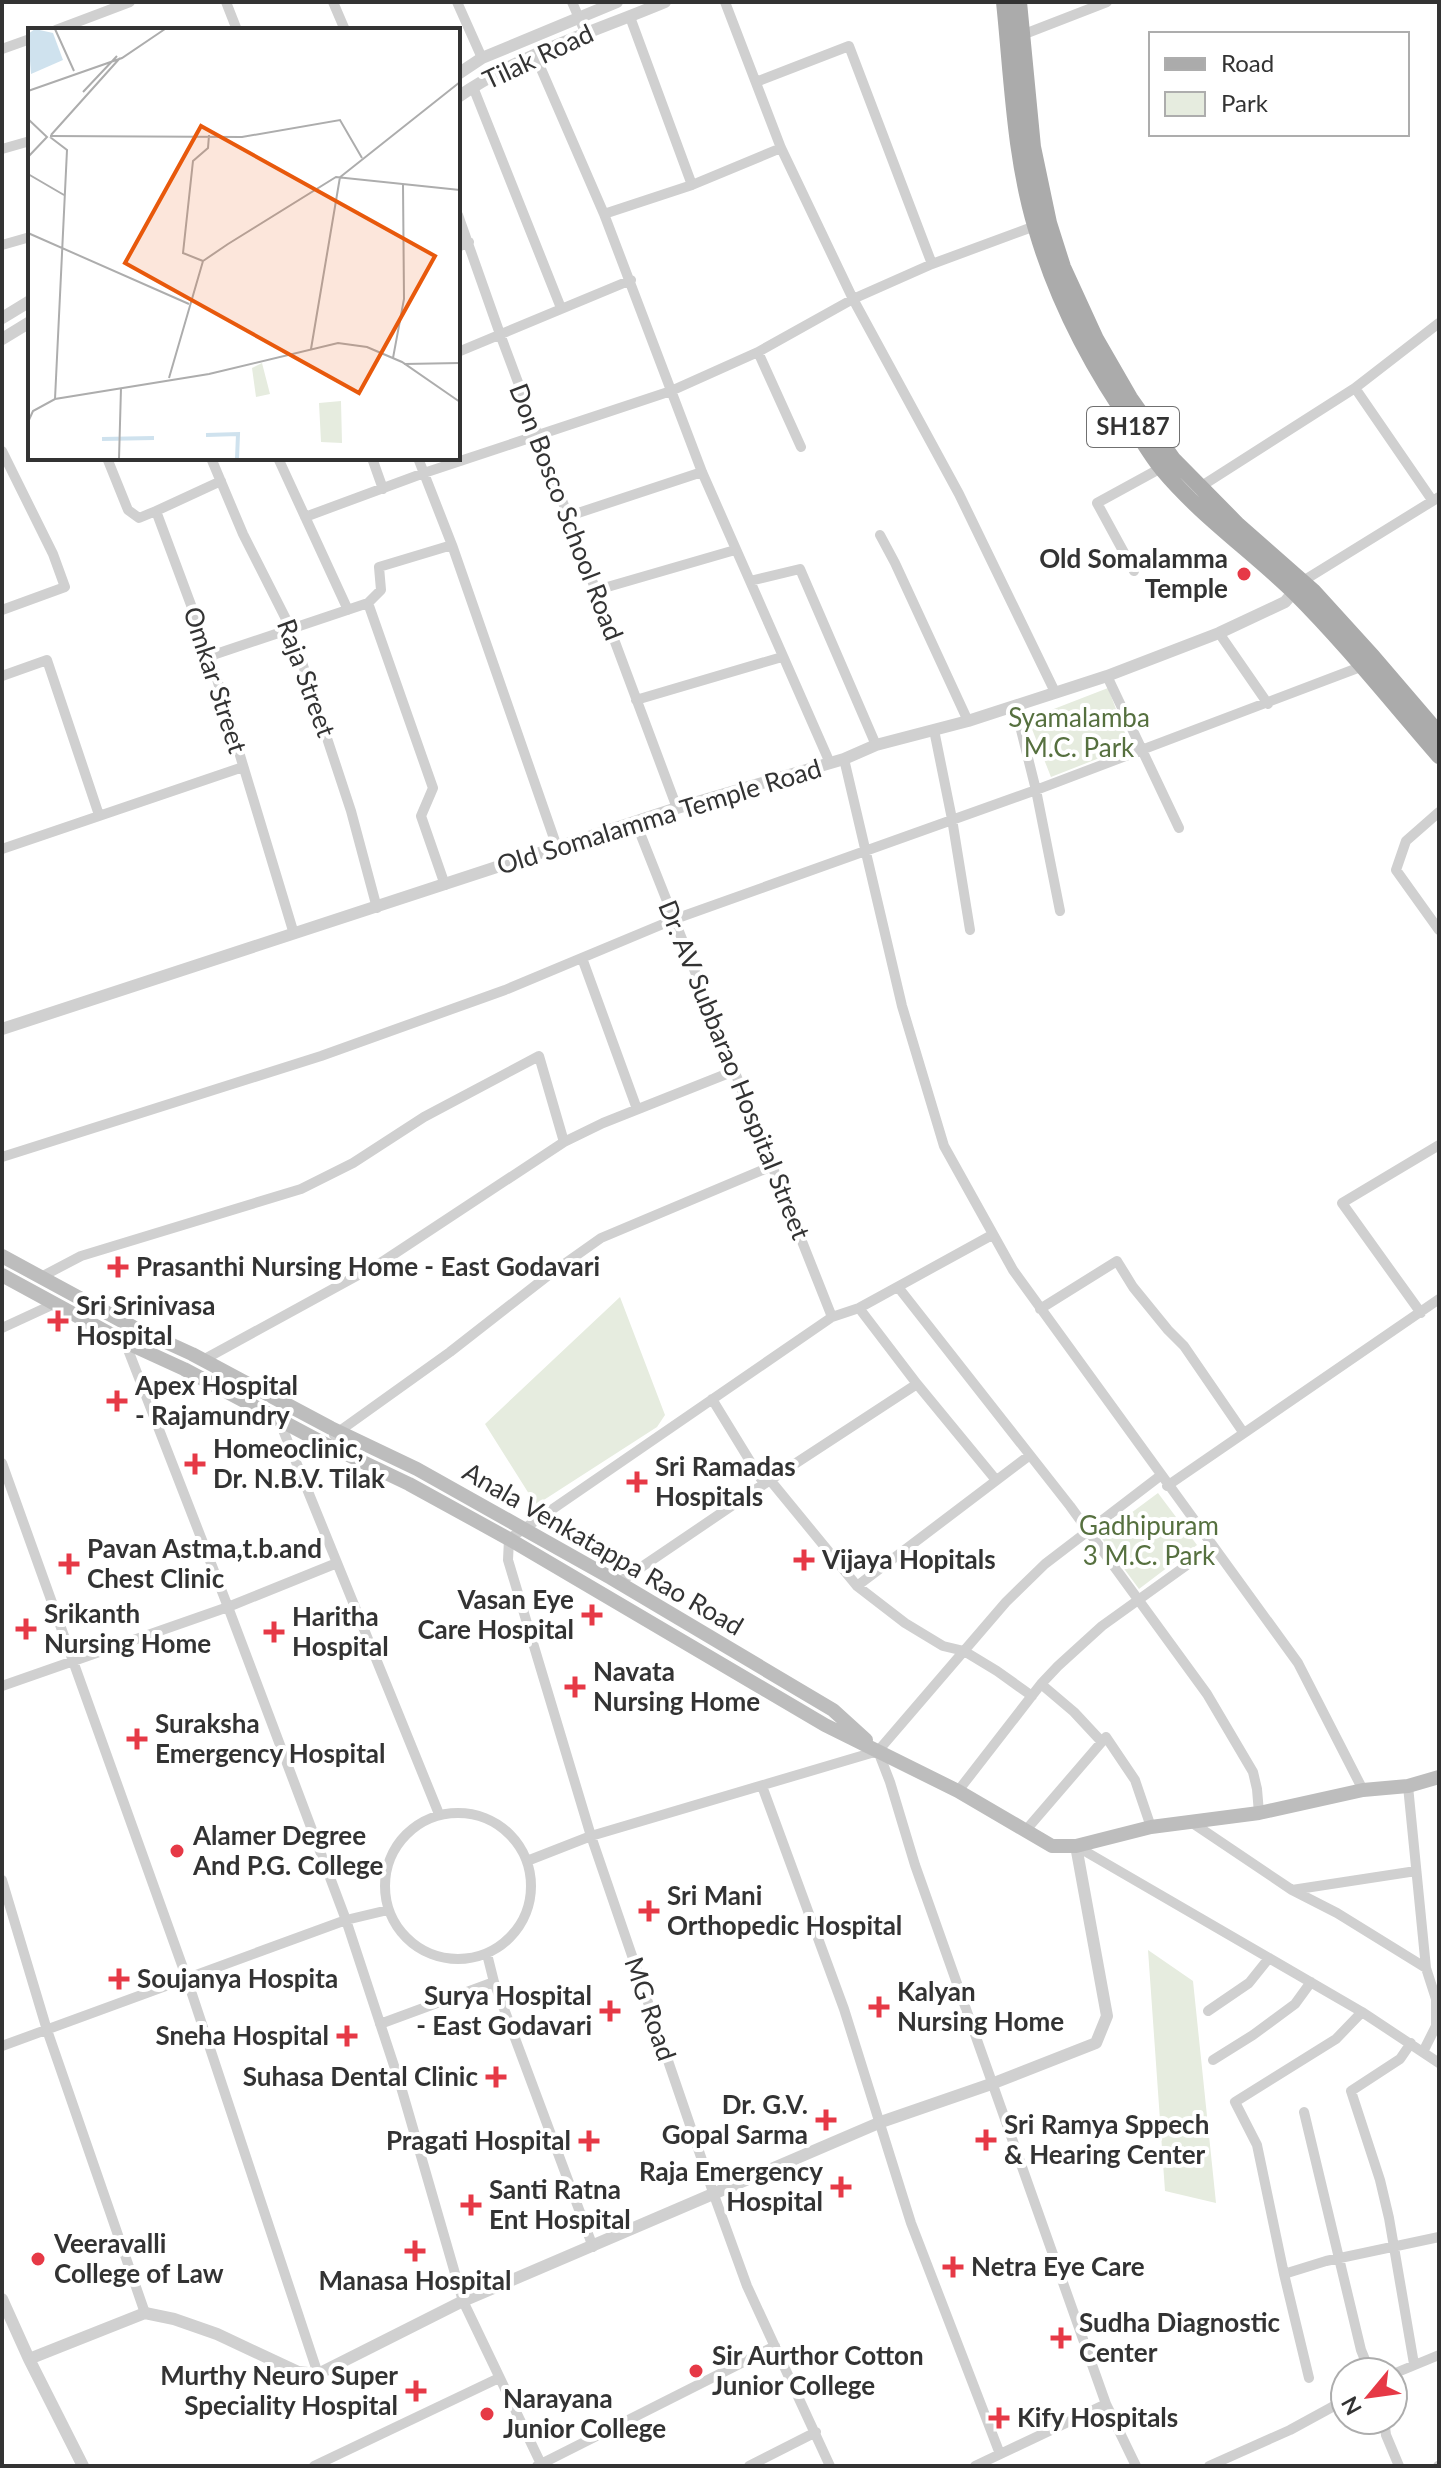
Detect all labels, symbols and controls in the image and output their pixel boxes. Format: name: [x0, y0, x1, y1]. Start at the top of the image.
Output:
street label: Tilak Road: [477, 17, 598, 96]
inset map: [28, 28, 460, 460]
legend: [1149, 32, 1409, 136]
text: Road: [1221, 48, 1274, 77]
text: Park: [1221, 88, 1269, 117]
street label: Don Bosco School Road: [503, 379, 631, 645]
road number: SH187: [1087, 407, 1179, 447]
place label: Old Somalamma Temple: [1039, 542, 1228, 604]
marker: Old Somalamma Temple: [1235, 565, 1253, 583]
street label: Omkar Street: [177, 602, 255, 758]
street label: Raja Street: [271, 614, 343, 742]
park label: Syamalamba M.C. Park: [1008, 701, 1150, 763]
street label: Old Somalamma Temple Road: [493, 751, 825, 881]
street label: Dr. AV Subbarao Hospital Street: [652, 895, 818, 1245]
place label: Prasanthi Nursing Home - East Godavari: [136, 1250, 600, 1282]
marker: Prasanthi Nursing Home - East Godavari: [107, 1256, 129, 1278]
place label: Sri Srinivasa Hospital: [76, 1289, 215, 1351]
marker: Sri Srinivasa Hospital: [47, 1310, 69, 1332]
place label: Apex Hospital - Rajamundry: [134, 1369, 298, 1431]
marker: Apex Hospital - Rajamundry: [106, 1390, 128, 1412]
place label: Homeoclinic, Dr. N.B.V. Tilak: [213, 1432, 385, 1494]
place label: Sri Ramadas Hospitals: [655, 1450, 796, 1512]
marker: Homeoclinic, Dr. N.B.V. Tilak: [184, 1453, 206, 1475]
street label: Anala Venkatappa Rao Road: [458, 1455, 749, 1642]
marker: Sri Ramadas Hospitals: [626, 1471, 648, 1493]
park label: Gadhipuram 3 M.C. Park: [1079, 1509, 1219, 1571]
place label: Pavan Astma,t.b.and Chest Clinic: [87, 1532, 322, 1594]
place label: Vijaya Hopitals: [821, 1543, 996, 1575]
marker: Vijaya Hopitals: [793, 1549, 815, 1571]
marker: Pavan Astma,t.b.and Chest Clinic: [58, 1553, 80, 1575]
place label: Vasan Eye Care Hospital: [417, 1583, 574, 1645]
place label: Srikanth Nursing Home: [44, 1597, 211, 1659]
place label: Haritha Hospital: [292, 1600, 389, 1662]
marker: Vasan Eye Care Hospital: [581, 1604, 603, 1626]
marker: Srikanth Nursing Home: [15, 1618, 37, 1640]
marker: Haritha Hospital: [263, 1621, 285, 1643]
place label: Navata Nursing Home: [593, 1655, 760, 1717]
marker: Navata Nursing Home: [564, 1676, 586, 1698]
place label: Suraksha Emergency Hospital: [155, 1707, 386, 1769]
marker: Suraksha Emergency Hospital: [126, 1728, 148, 1750]
place label: Alamer Degree And P.G. College: [192, 1819, 384, 1881]
marker: Alamer Degree And P.G. College: [168, 1842, 186, 1860]
place label: Sri Mani Orthopedic Hospital: [667, 1879, 902, 1941]
marker: Sri Mani Orthopedic Hospital: [638, 1900, 660, 1922]
street label: MG Road: [618, 1953, 684, 2065]
place label: Soujanya Hospita: [137, 1962, 338, 1994]
marker: Soujanya Hospita: [108, 1968, 130, 1990]
place label: Kalyan Nursing Home: [897, 1975, 1064, 2037]
place label: Surya Hospital - East Godavari: [416, 1979, 592, 2041]
marker: Kalyan Nursing Home: [868, 1996, 890, 2018]
marker: Surya Hospital - East Godavari: [599, 2000, 621, 2022]
place label: Sneha Hospital: [156, 2019, 329, 2051]
marker: Sneha Hospital: [336, 2025, 358, 2047]
place label: Suhasa Dental Clinic: [243, 2060, 478, 2092]
marker: Suhasa Dental Clinic: [485, 2066, 507, 2088]
place label: Dr. G.V. Gopal Sarma: [662, 2088, 808, 2150]
place label: Sri Ramya Sppech & Hearing Center: [1004, 2108, 1209, 2170]
marker: Dr. G.V. Gopal Sarma: [815, 2109, 837, 2131]
place label: Pragati Hospital: [386, 2124, 571, 2156]
marker: Sri Ramya Sppech & Hearing Center: [975, 2129, 997, 2151]
marker: Pragati Hospital: [578, 2130, 600, 2152]
place label: Raja Emergency Hospital: [639, 2155, 823, 2217]
place label: Santi Ratna Ent Hospital: [489, 2173, 631, 2235]
marker: Raja Emergency Hospital: [830, 2176, 852, 2198]
marker: Santi Ratna Ent Hospital: [460, 2194, 482, 2216]
place label: Veeravalli College of Law: [53, 2227, 224, 2289]
marker: Manasa Hospital: [404, 2240, 426, 2262]
marker: Veeravalli College of Law: [29, 2250, 47, 2268]
place label: Netra Eye Care: [971, 2250, 1145, 2282]
marker: Netra Eye Care: [942, 2256, 964, 2278]
place label: Manasa Hospital: [319, 2264, 511, 2296]
place label: Sudha Diagnostic Center: [1079, 2306, 1280, 2368]
marker: Sudha Diagnostic Center: [1050, 2327, 1072, 2349]
place label: Sir Aurthor Cotton Junior College: [712, 2339, 924, 2401]
north arrow: [1329, 2356, 1409, 2436]
place label: Murthy Neuro Super Speciality Hospital: [160, 2359, 398, 2421]
marker: Sir Aurthor Cotton Junior College: [687, 2362, 705, 2380]
marker: Murthy Neuro Super Speciality Hospital: [405, 2380, 427, 2402]
place label: Narayana Junior College: [503, 2382, 666, 2444]
text: N: [1335, 2392, 1367, 2420]
place label: Kify Hospitals: [1017, 2401, 1178, 2433]
marker: Narayana Junior College: [478, 2405, 496, 2423]
marker: Kify Hospitals: [988, 2407, 1010, 2429]

